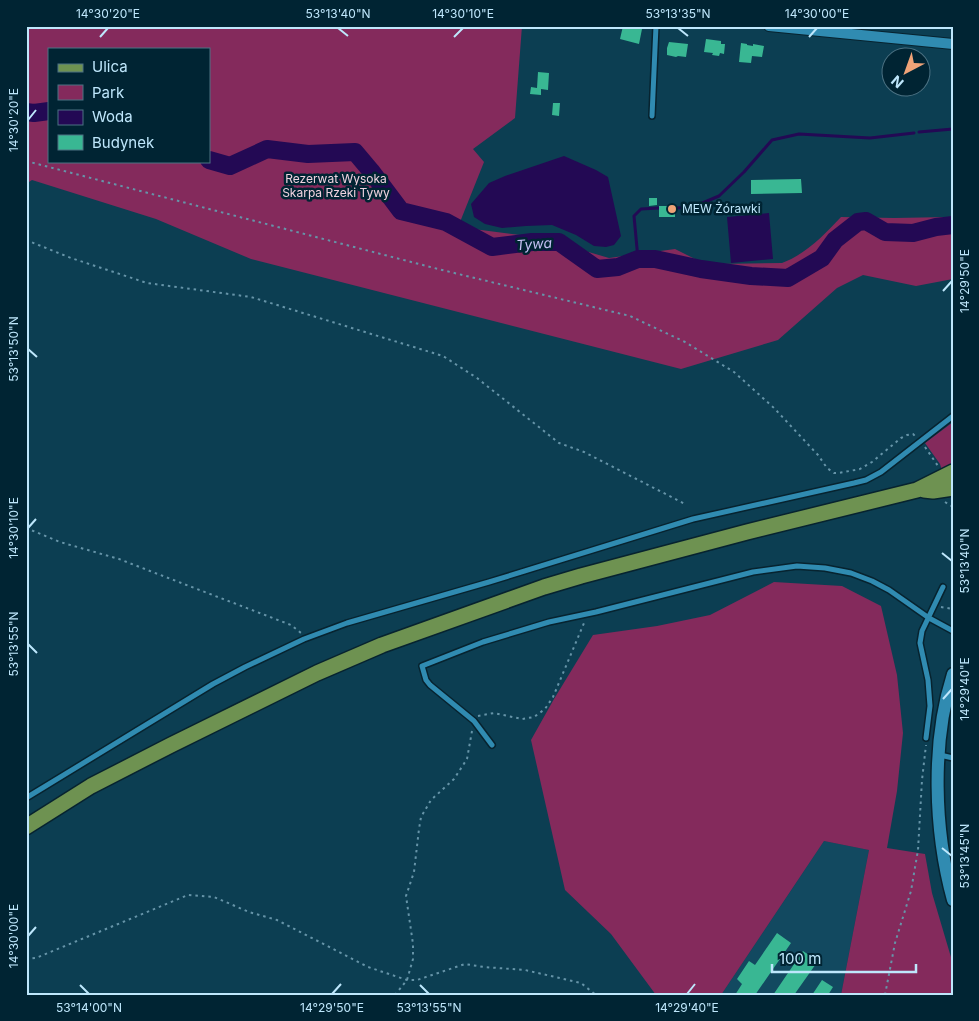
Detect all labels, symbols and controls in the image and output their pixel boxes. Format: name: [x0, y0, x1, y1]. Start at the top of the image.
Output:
text: 14°30'20"E: [76, 6, 140, 21]
text: 53°13'40"N: [305, 6, 371, 21]
text: 14°30'10"E: [432, 6, 494, 21]
text: 53°13'35"N: [645, 6, 711, 21]
text: 14°30'00"E: [785, 6, 849, 21]
legend: [48, 48, 210, 162]
north arrow: [882, 48, 932, 98]
text: Ulica: [92, 57, 128, 76]
text: N: [888, 72, 907, 92]
text: Park: [92, 83, 125, 102]
text: 14°30'20"E: [6, 88, 21, 152]
text: Woda: [92, 107, 133, 126]
text: Budynek: [92, 133, 155, 152]
park label: Rezerwat Wysoka Skarpa Rzeki Tywy: [282, 171, 390, 200]
place label: MEW Żórawki: [682, 201, 761, 216]
marker: MEW Żórawki: [666, 203, 678, 215]
water label: Tywa: [515, 234, 553, 253]
text: 14°29'50"E: [957, 249, 972, 313]
text: 53°13'50"N: [6, 316, 21, 382]
text: 14°30'10"E: [6, 497, 21, 559]
text: 53°13'40"N: [957, 528, 972, 594]
text: 53°13'55"N: [6, 611, 21, 677]
text: 14°29'40"E: [957, 657, 972, 721]
text: 53°13'45"N: [957, 824, 972, 888]
text: 14°30'00"E: [6, 904, 21, 968]
scale bar: [772, 941, 915, 973]
text: 100 m: [779, 949, 821, 968]
text: 53°14'00"N: [56, 1000, 122, 1015]
text: 14°29'50"E: [300, 1000, 364, 1015]
text: 53°13'55"N: [396, 1000, 462, 1015]
text: 14°29'40"E: [655, 1000, 719, 1015]

